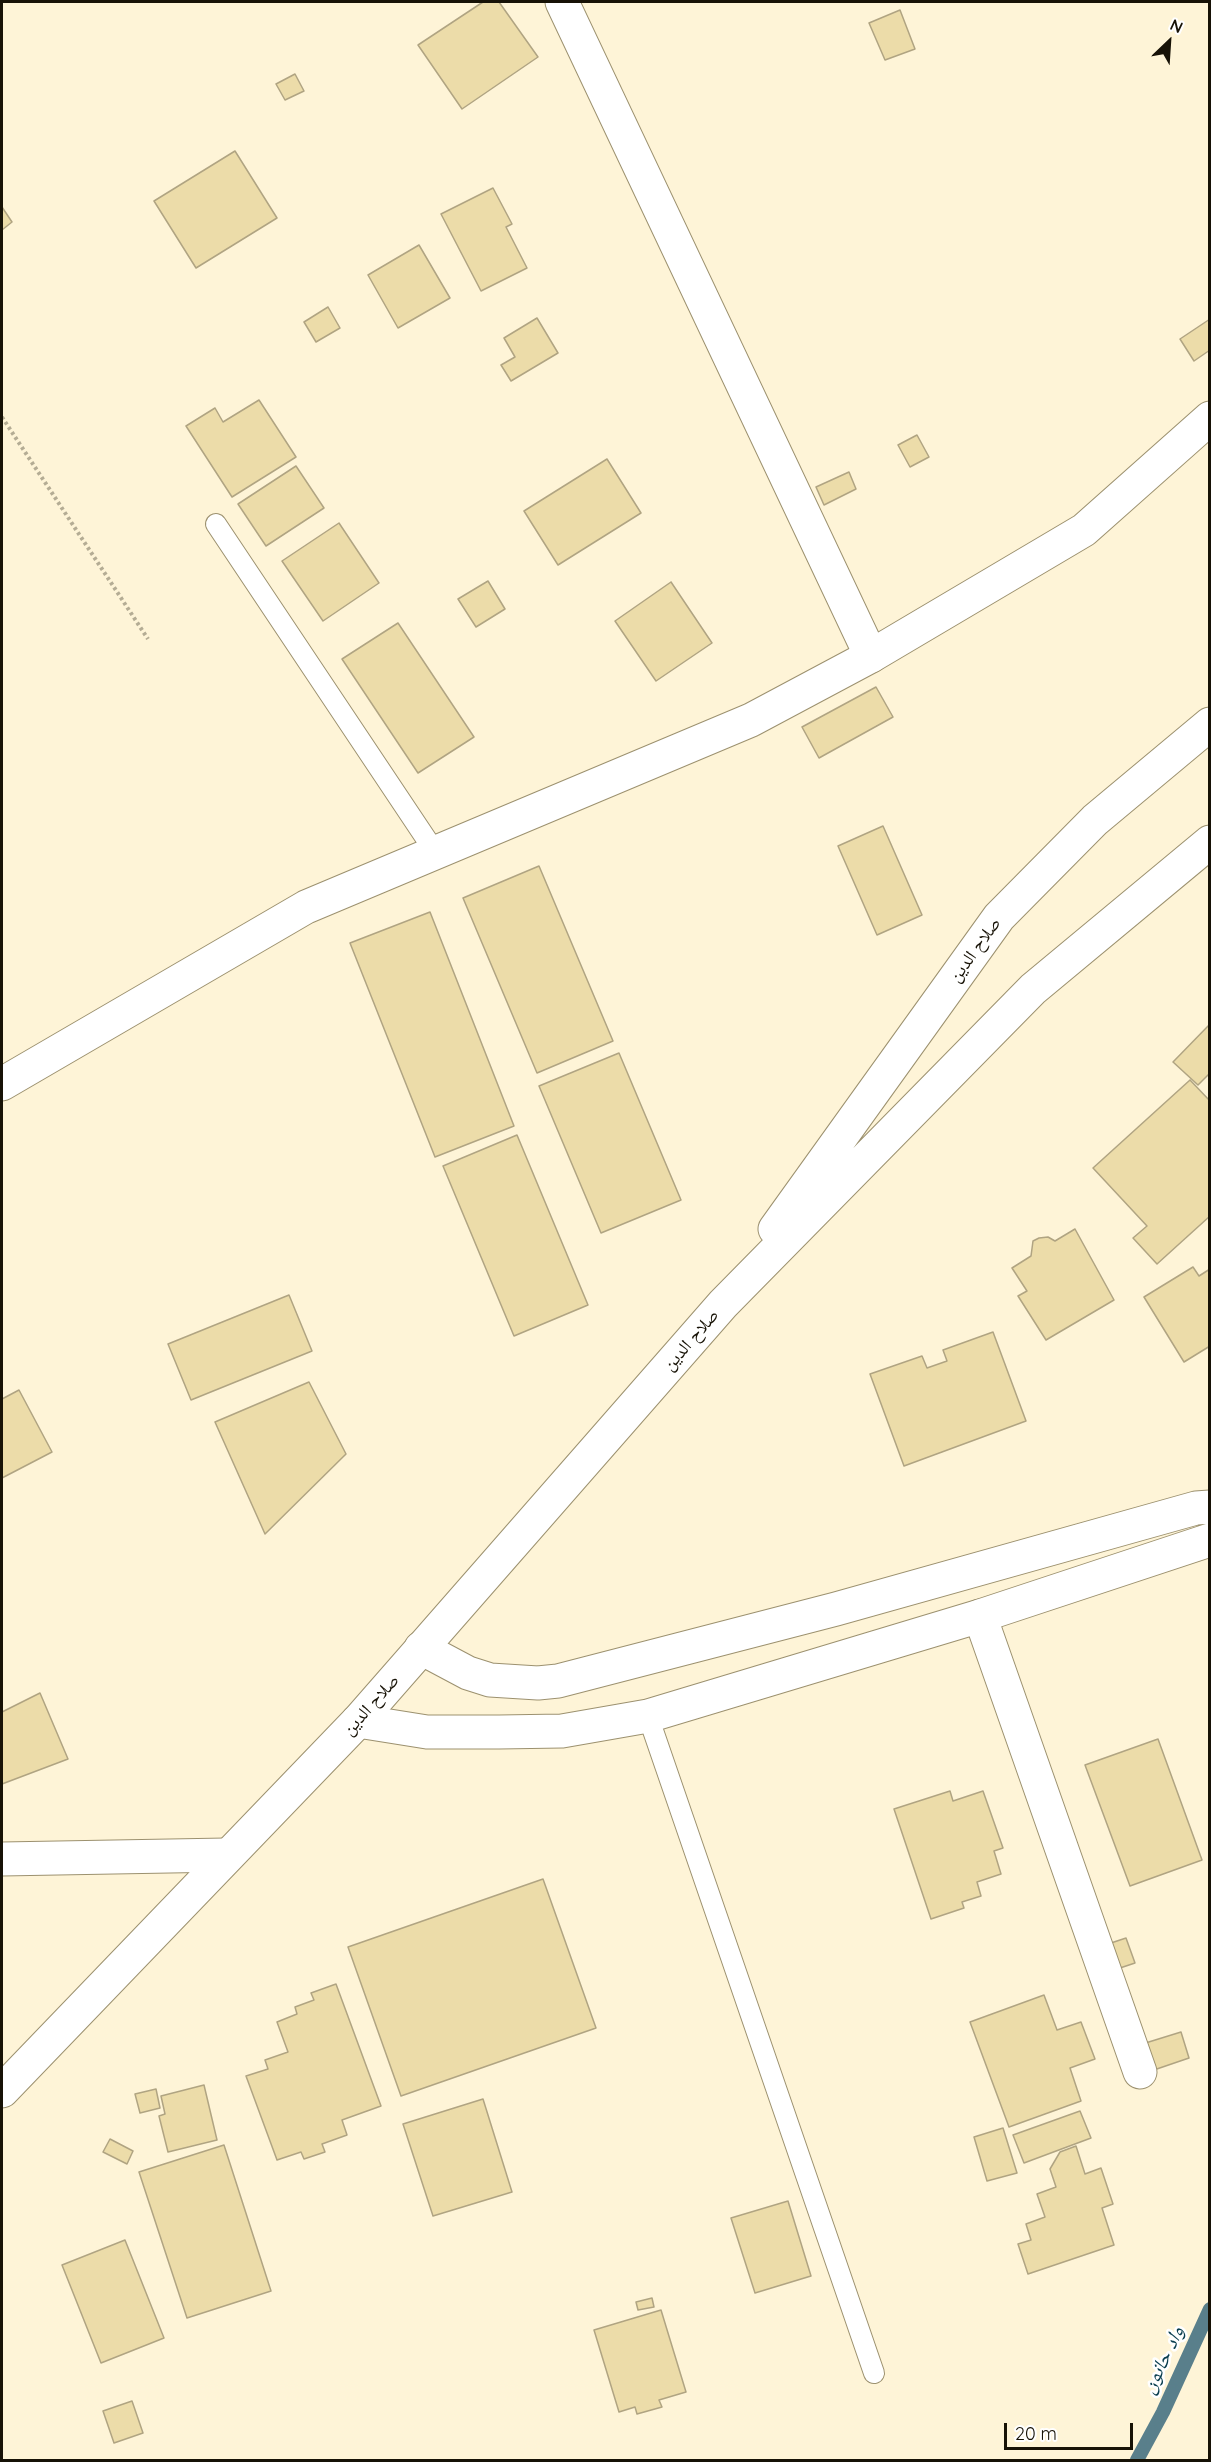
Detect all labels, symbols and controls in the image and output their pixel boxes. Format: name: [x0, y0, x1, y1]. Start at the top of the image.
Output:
north arrow: [1139, 12, 1199, 72]
text: N: [1167, 14, 1186, 37]
street label: صلاح الدين: [944, 913, 1006, 987]
street label: صلاح الدين: [658, 1305, 724, 1375]
street label: صلاح الدين: [338, 1670, 404, 1740]
water label: واد حانون: [1136, 2322, 1190, 2398]
scale bar: [1007, 2411, 1136, 2449]
text: 20 m: [1015, 2422, 1057, 2445]

